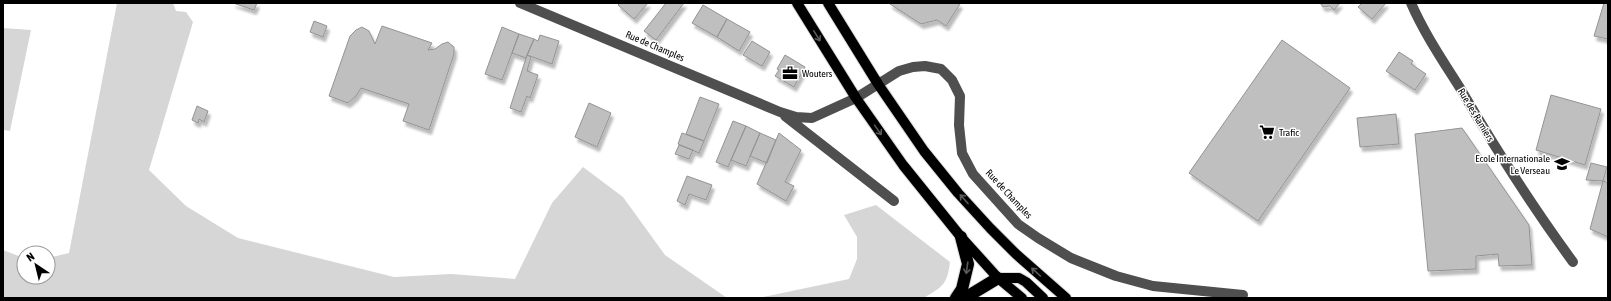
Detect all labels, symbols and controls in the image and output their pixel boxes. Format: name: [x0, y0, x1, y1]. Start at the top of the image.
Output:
street label: Rue de Champles: [624, 29, 687, 64]
one-way arrow: [813, 30, 821, 41]
office icon: Wouters: [781, 64, 799, 82]
place label: Wouters: [802, 68, 833, 79]
street label: Rue des Ramiers: [1456, 86, 1496, 144]
supermarket icon: Trafic: [1258, 123, 1276, 141]
one-way arrow: [874, 125, 882, 136]
place label: Trafic: [1279, 127, 1299, 138]
place label: Ecole Internationale Le Verseau: [1475, 153, 1550, 176]
school or university icon: Ecole Internationale Le Verseau: [1553, 155, 1571, 173]
street label: Rue de Champles: [984, 167, 1035, 221]
one-way arrow: [959, 194, 968, 204]
north arrow: [16, 245, 56, 285]
text: N: [24, 250, 36, 264]
one-way arrow: [963, 261, 971, 274]
one-way arrow: [1032, 268, 1042, 277]

